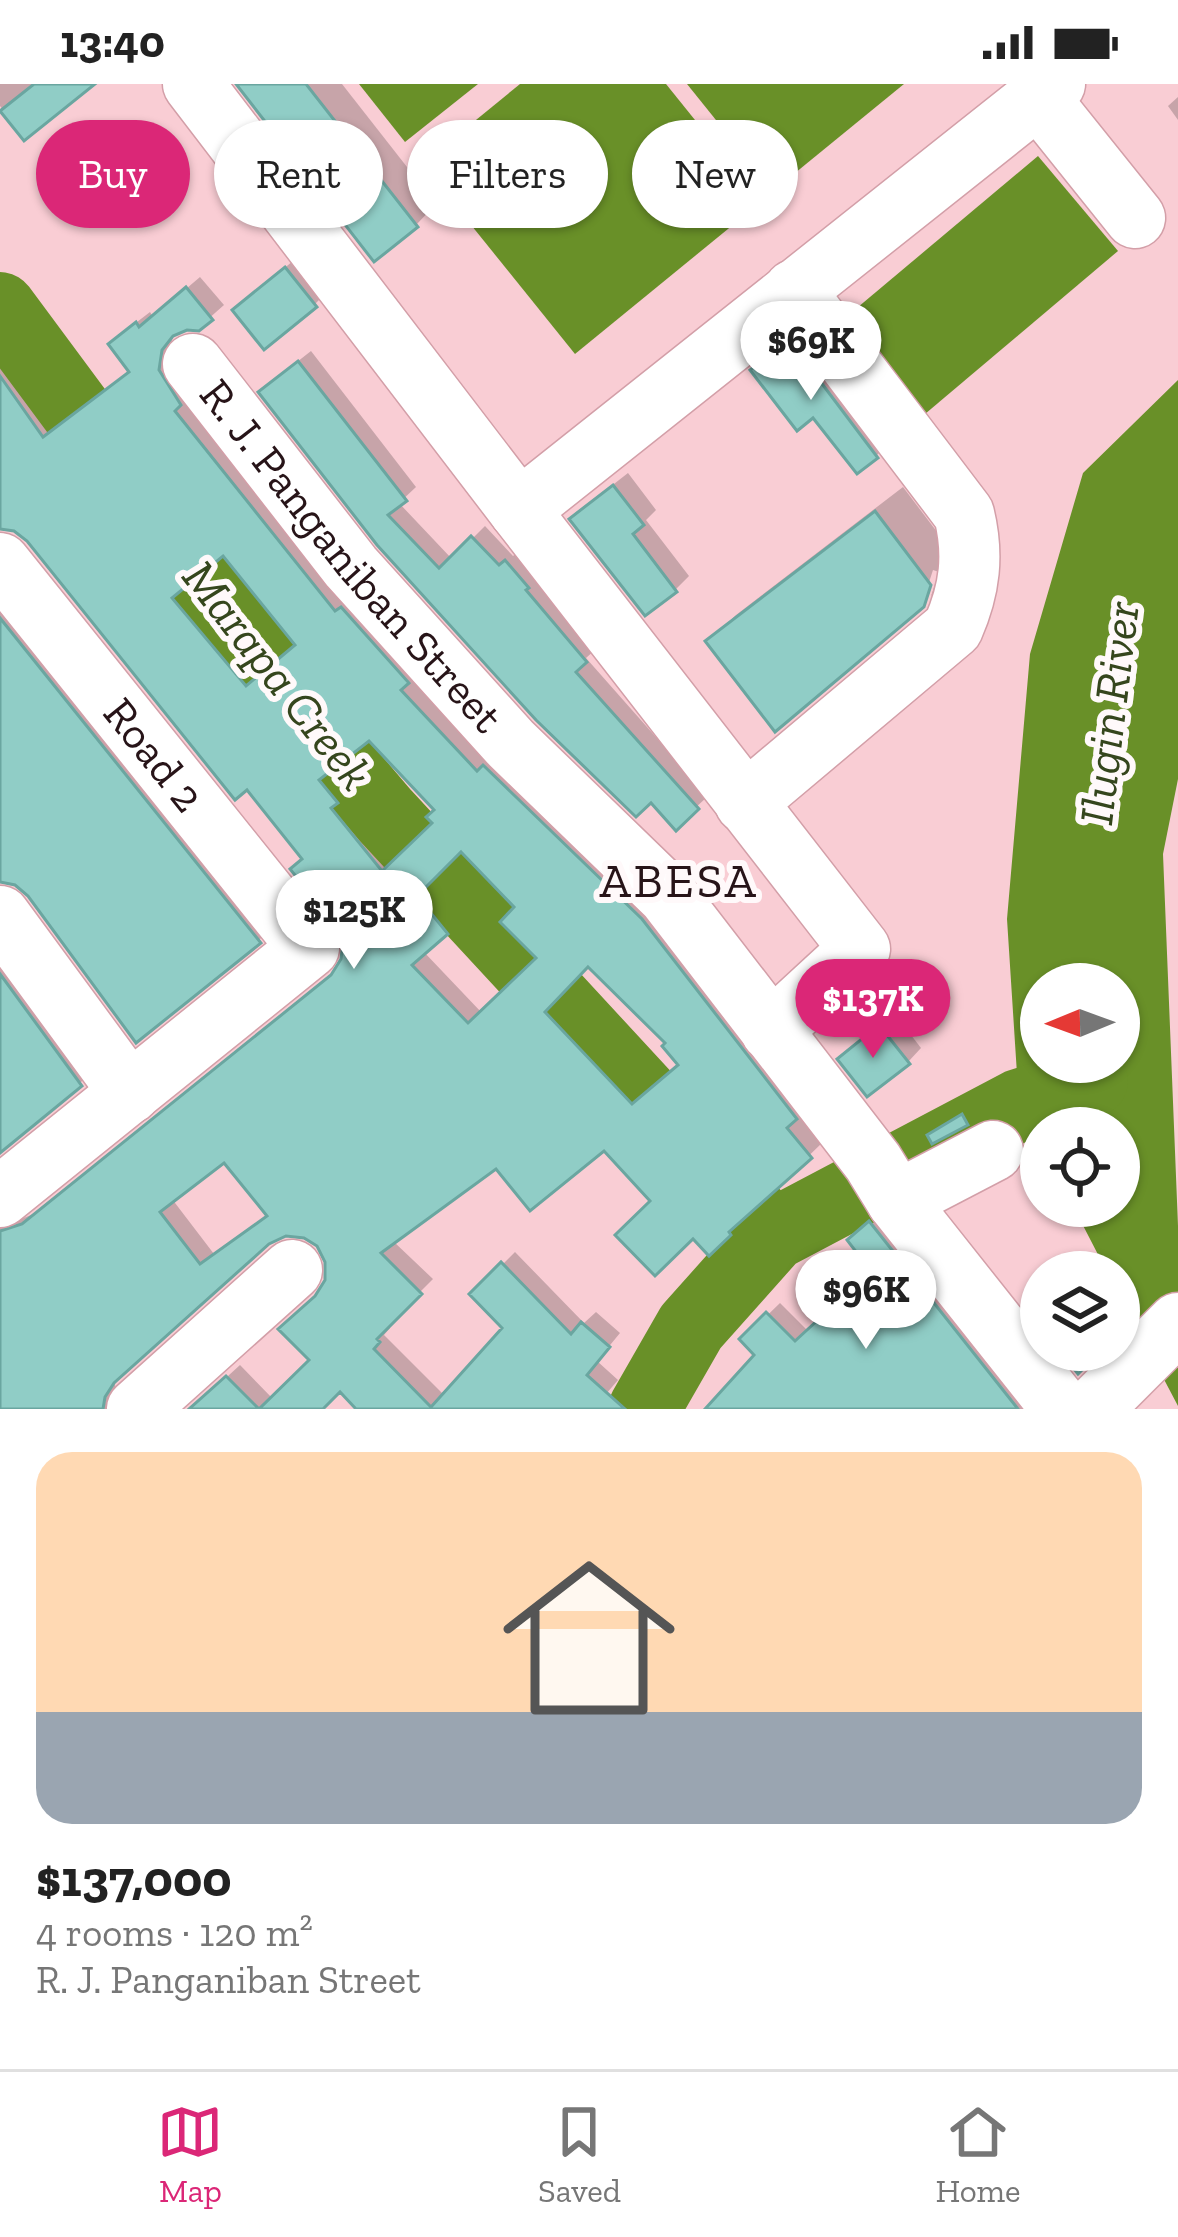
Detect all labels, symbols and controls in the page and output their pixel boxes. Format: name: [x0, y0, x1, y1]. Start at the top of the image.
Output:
text: 13:40: [60, 15, 165, 69]
chip: Buy: [36, 120, 190, 228]
chip: Rent: [214, 120, 383, 228]
chip: Filters: [407, 120, 608, 228]
chip: New: [632, 120, 798, 228]
pin: $69K: [740, 301, 882, 403]
text: $69K: [767, 316, 855, 363]
street label: R. J. Panganiban Street: [188, 369, 515, 744]
water label: Marapa Creek: [171, 549, 385, 801]
water label: Ilugin River: [1067, 598, 1151, 828]
street label: Road 2: [92, 687, 216, 823]
district label: ABESA: [599, 852, 759, 909]
pin: $125K: [270, 870, 438, 972]
text: $125K: [303, 885, 405, 932]
pin: $137K: [789, 959, 957, 1061]
north arrow: [1020, 963, 1140, 1083]
map controls: [1020, 963, 1140, 1371]
text: $137K: [822, 974, 924, 1021]
button: locate: [1020, 1107, 1140, 1227]
pin: $96K: [795, 1250, 937, 1352]
button: layers: [1020, 1251, 1140, 1371]
text: $96K: [822, 1265, 910, 1312]
icon: home: [481, 1530, 697, 1746]
text: $137,000: [36, 1848, 232, 1909]
text: 4 rooms · 120 m²: [36, 1909, 313, 1956]
text: R. J. Panganiban Street: [36, 1956, 421, 2003]
tab: Map: [157, 2099, 223, 2210]
tab: Saved: [538, 2099, 621, 2210]
tab: Home: [936, 2099, 1021, 2210]

